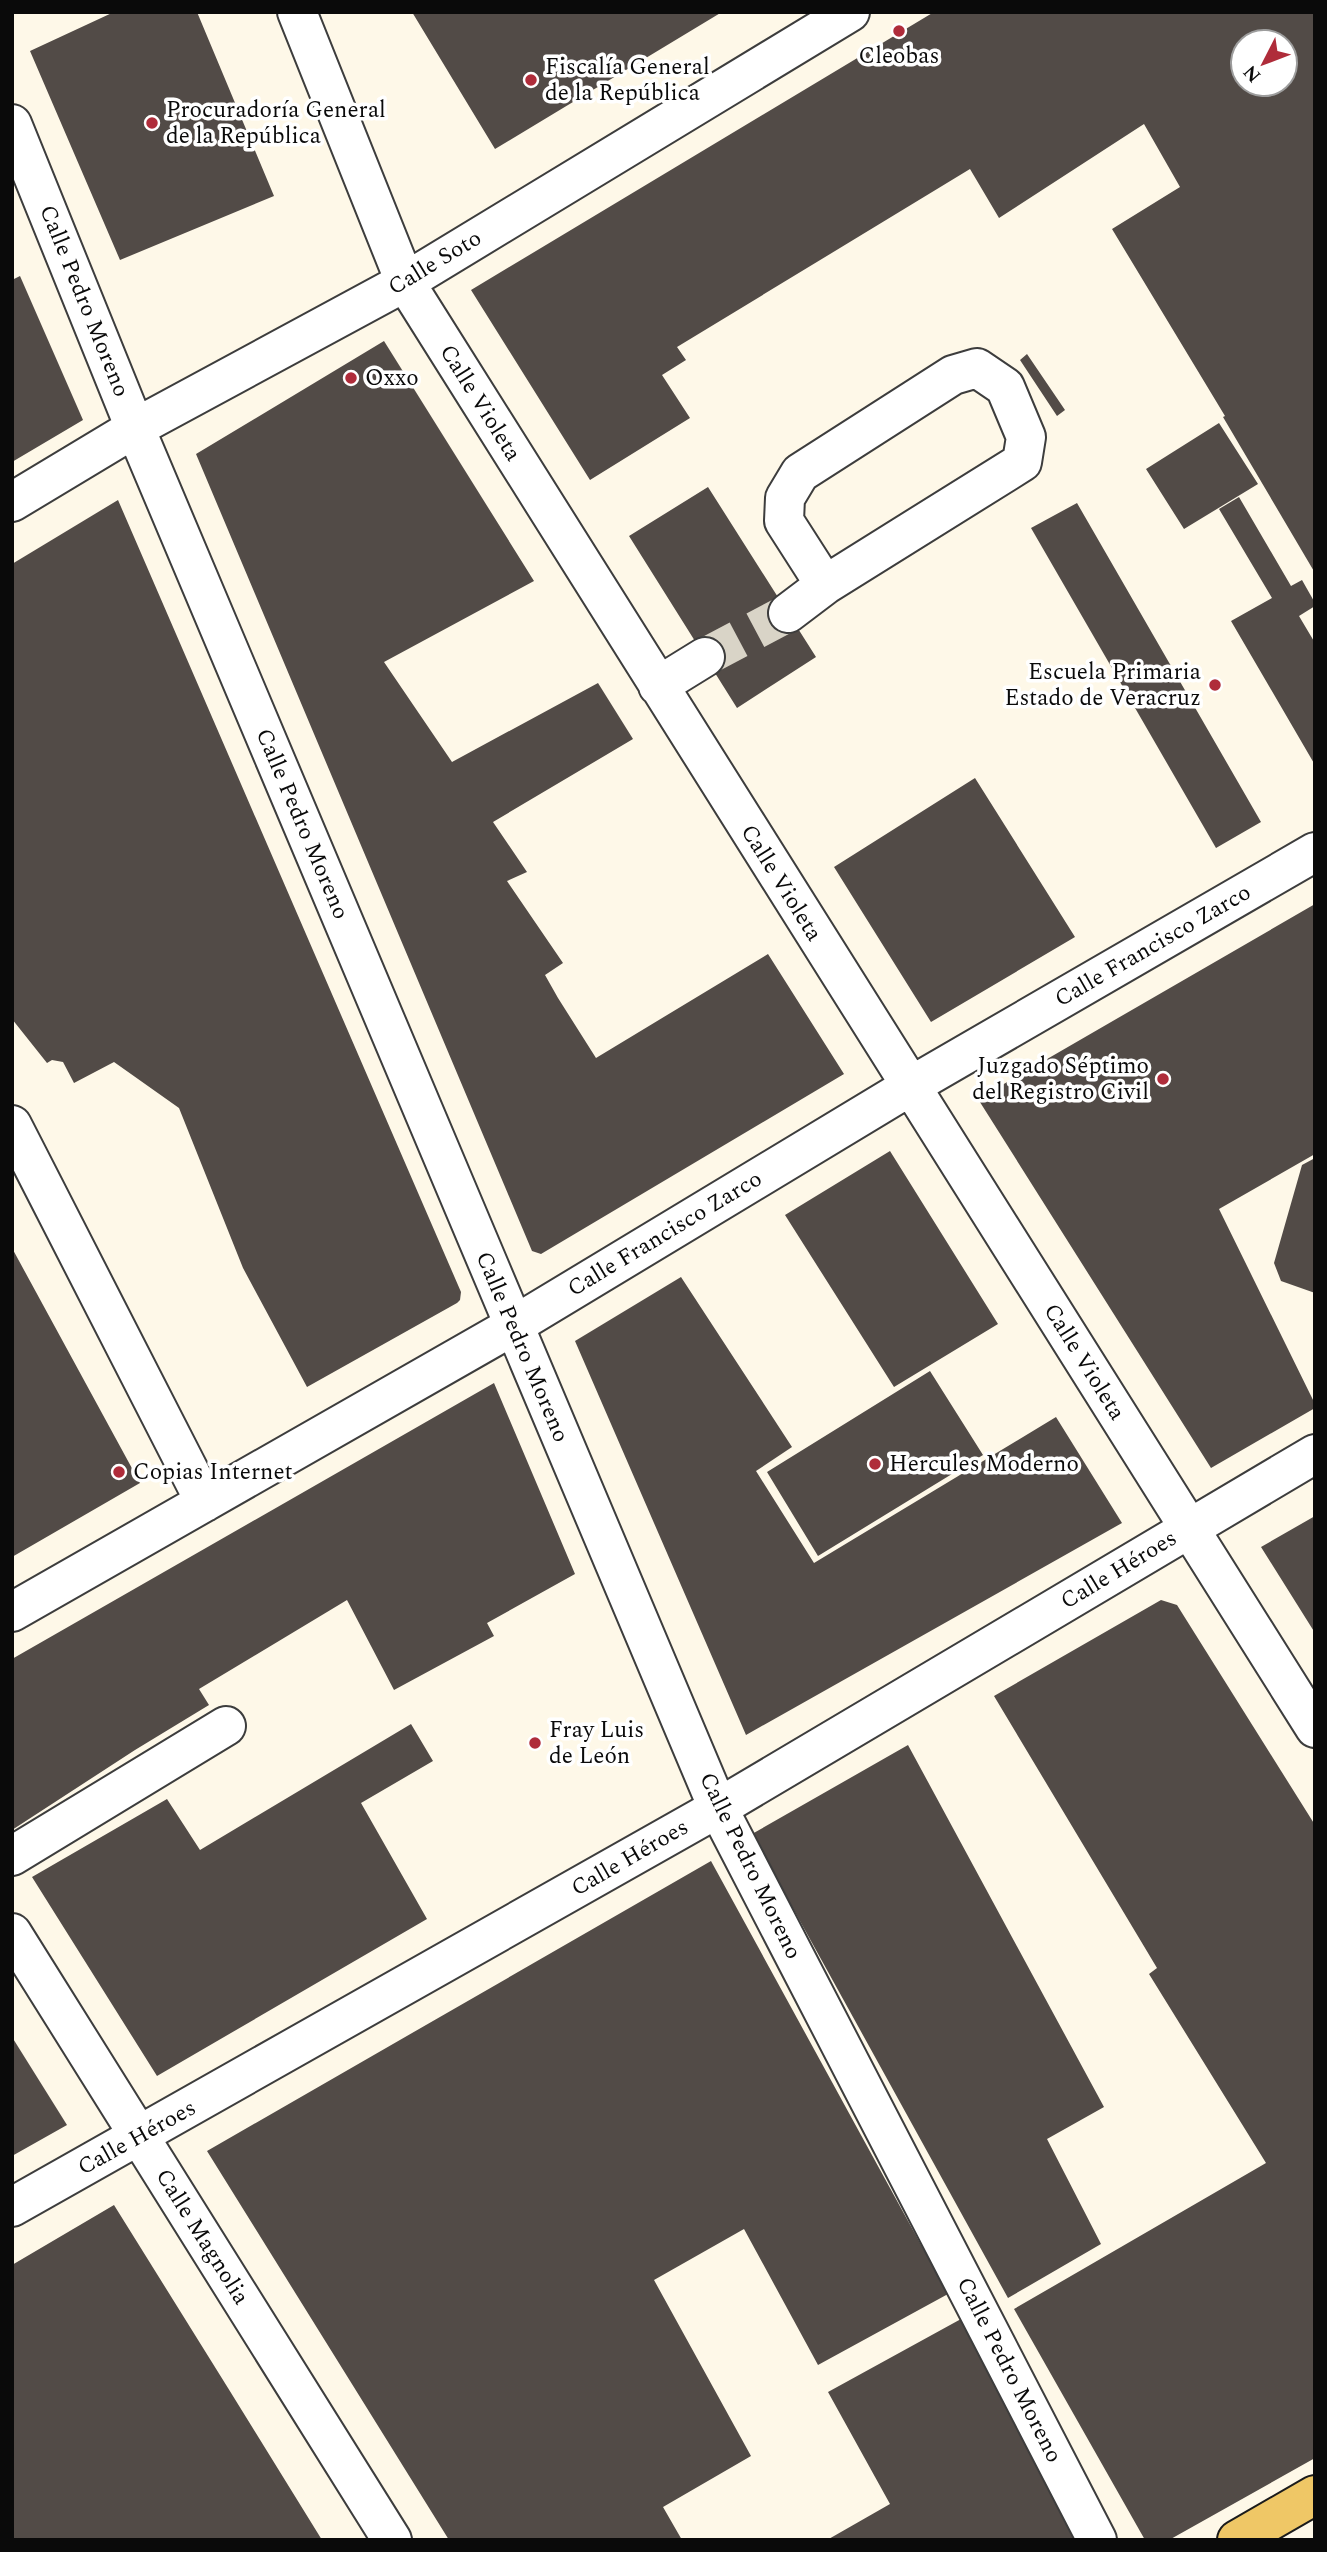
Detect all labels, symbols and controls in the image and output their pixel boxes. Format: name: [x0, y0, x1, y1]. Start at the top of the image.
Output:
marker: Cleobas: [891, 23, 907, 39]
north arrow: [1229, 28, 1299, 98]
place label: Cleobas: [858, 39, 940, 74]
place label: Fiscalía General de la República: [545, 50, 710, 111]
text: N: [1237, 58, 1268, 89]
marker: Fiscalía General de la República: [523, 72, 539, 88]
place label: Procuradoría General de la República: [166, 93, 386, 154]
marker: Procuradoría General de la República: [144, 115, 160, 131]
street label: Calle Pedro Moreno: [30, 200, 138, 402]
street label: Calle Soto: [381, 221, 489, 305]
street label: Calle Violeta: [430, 338, 530, 468]
place label: Oxxo: [365, 361, 419, 396]
marker: Oxxo: [343, 370, 359, 386]
place label: Escuela Primaria Estado de Veracruz: [1004, 655, 1201, 716]
marker: Escuela Primaria Estado de Veracruz: [1207, 677, 1223, 693]
street label: Calle Pedro Moreno: [246, 723, 358, 925]
street label: Calle Violeta: [731, 818, 831, 948]
street label: Calle Francisco Zarco: [1048, 875, 1258, 1017]
place label: Juzgado Séptimo del Registro Civil: [972, 1049, 1149, 1110]
marker: Juzgado Séptimo del Registro Civil: [1155, 1071, 1171, 1087]
street label: Calle Francisco Zarco: [561, 1162, 769, 1306]
street label: Calle Pedro Moreno: [466, 1246, 578, 1448]
street label: Calle Violeta: [1034, 1297, 1134, 1427]
place label: Hercules Moderno: [889, 1447, 1079, 1482]
place label: Copias Internet: [133, 1455, 293, 1490]
marker: Hercules Moderno: [867, 1456, 883, 1472]
marker: Copias Internet: [111, 1464, 127, 1480]
street label: Calle Héroes: [1054, 1521, 1184, 1619]
place label: Fray Luis de León: [549, 1713, 644, 1774]
marker: Fray Luis de León: [527, 1735, 543, 1751]
street label: Calle Pedro Moreno: [689, 1767, 811, 1965]
street label: Calle Héroes: [565, 1810, 695, 1906]
street label: Calle Héroes: [71, 2091, 203, 2185]
street label: Calle Magnolia: [146, 2162, 258, 2312]
street label: Calle Pedro Moreno: [947, 2271, 1071, 2469]

